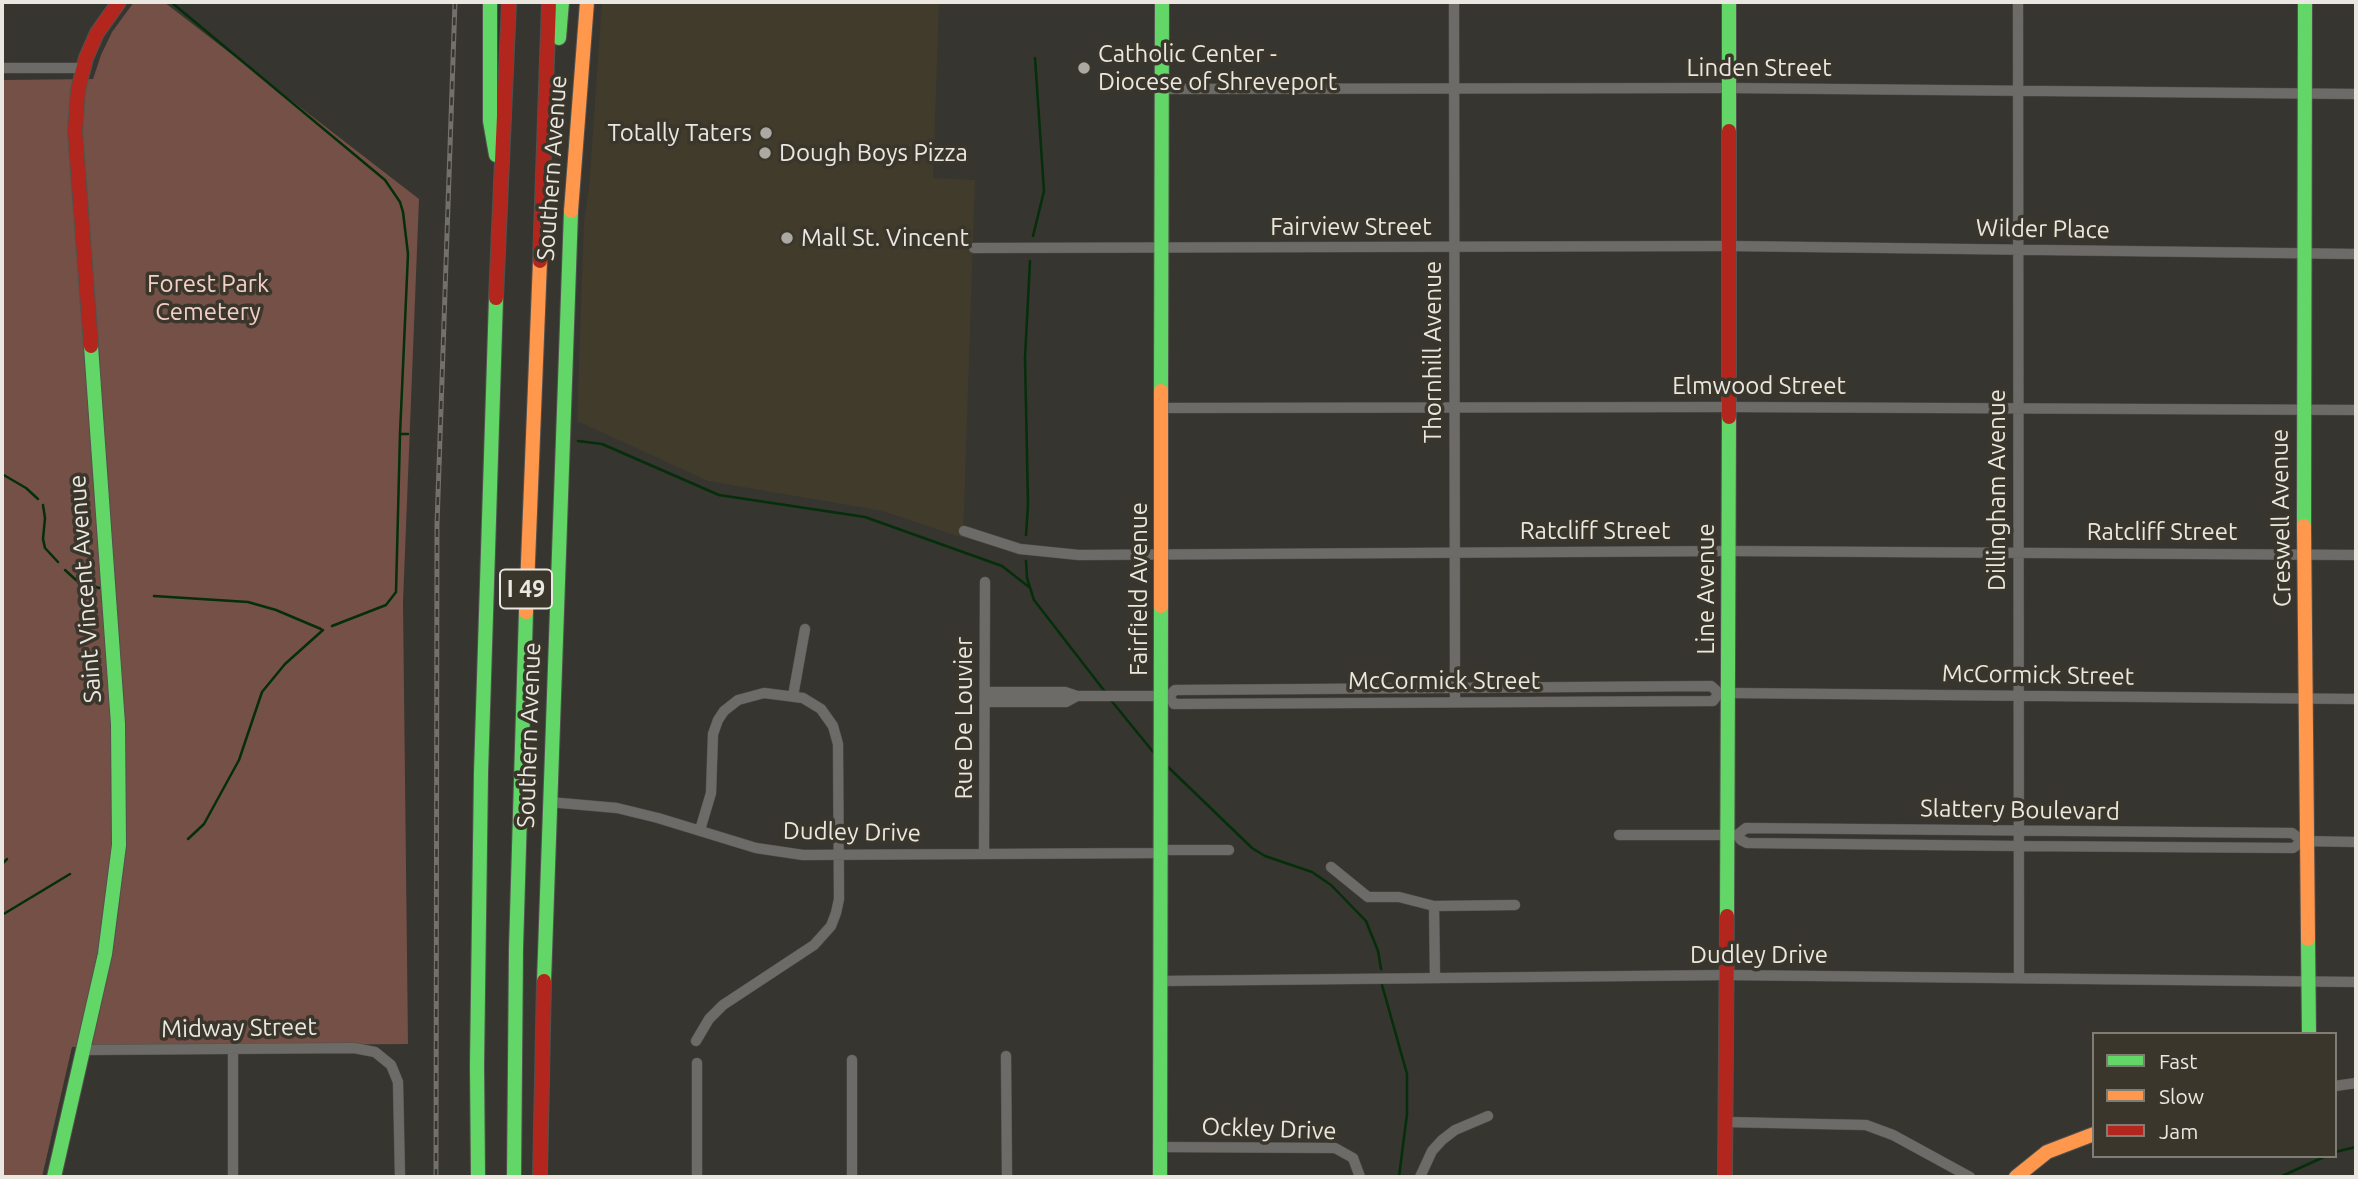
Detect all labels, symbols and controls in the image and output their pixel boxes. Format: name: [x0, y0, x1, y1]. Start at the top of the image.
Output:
place label: Catholic Center - Diocese of Shreveport: [1098, 40, 1337, 96]
street label: Linden Street: [1686, 54, 1832, 82]
marker: Catholic Center - Diocese of Shreveport: [1076, 60, 1092, 76]
street label: Southern Avenue: [531, 74, 573, 262]
place label: Totally Taters: [608, 119, 752, 147]
marker: Totally Taters: [758, 125, 774, 141]
place label: Dough Boys Pizza: [779, 139, 968, 167]
marker: Dough Boys Pizza: [757, 145, 773, 161]
street label: Fairview Street: [1270, 213, 1432, 241]
street label: Wilder Place: [1976, 213, 2110, 245]
place label: Mall St. Vincent: [801, 224, 969, 252]
marker: Mall St. Vincent: [779, 230, 795, 246]
street label: Thornhill Avenue: [1419, 261, 1447, 443]
park label: Forest Park Cemetery: [147, 270, 269, 326]
street label: Elmwood Street: [1672, 372, 1846, 400]
street label: Dillingham Avenue: [1983, 389, 2011, 591]
street label: Creswell Avenue: [2265, 429, 2297, 607]
street label: Saint Vincent Avenue: [63, 474, 107, 704]
street label: Fairfield Avenue: [1125, 502, 1153, 676]
street label: Ratcliff Street: [1520, 517, 1670, 545]
street label: Ratcliff Street: [2087, 518, 2237, 546]
street label: Line Avenue: [1692, 523, 1720, 655]
road number: I 49: [500, 569, 552, 608]
street label: Rue De Louvier: [950, 637, 978, 799]
street label: Southern Avenue: [511, 642, 547, 828]
street label: McCormick Street: [1942, 659, 2134, 691]
street label: McCormick Street: [1348, 667, 1540, 695]
street label: Slattery Boulevard: [1920, 794, 2120, 826]
street label: Dudley Drive: [783, 816, 921, 848]
street label: Dudley Drive: [1690, 941, 1828, 969]
street label: Midway Street: [161, 1012, 317, 1044]
legend: [2092, 1032, 2337, 1158]
text: Fast: [2159, 1049, 2197, 1073]
text: Slow: [2159, 1084, 2204, 1108]
street label: Ockley Drive: [1201, 1112, 1337, 1146]
text: Jam: [2159, 1119, 2198, 1143]

